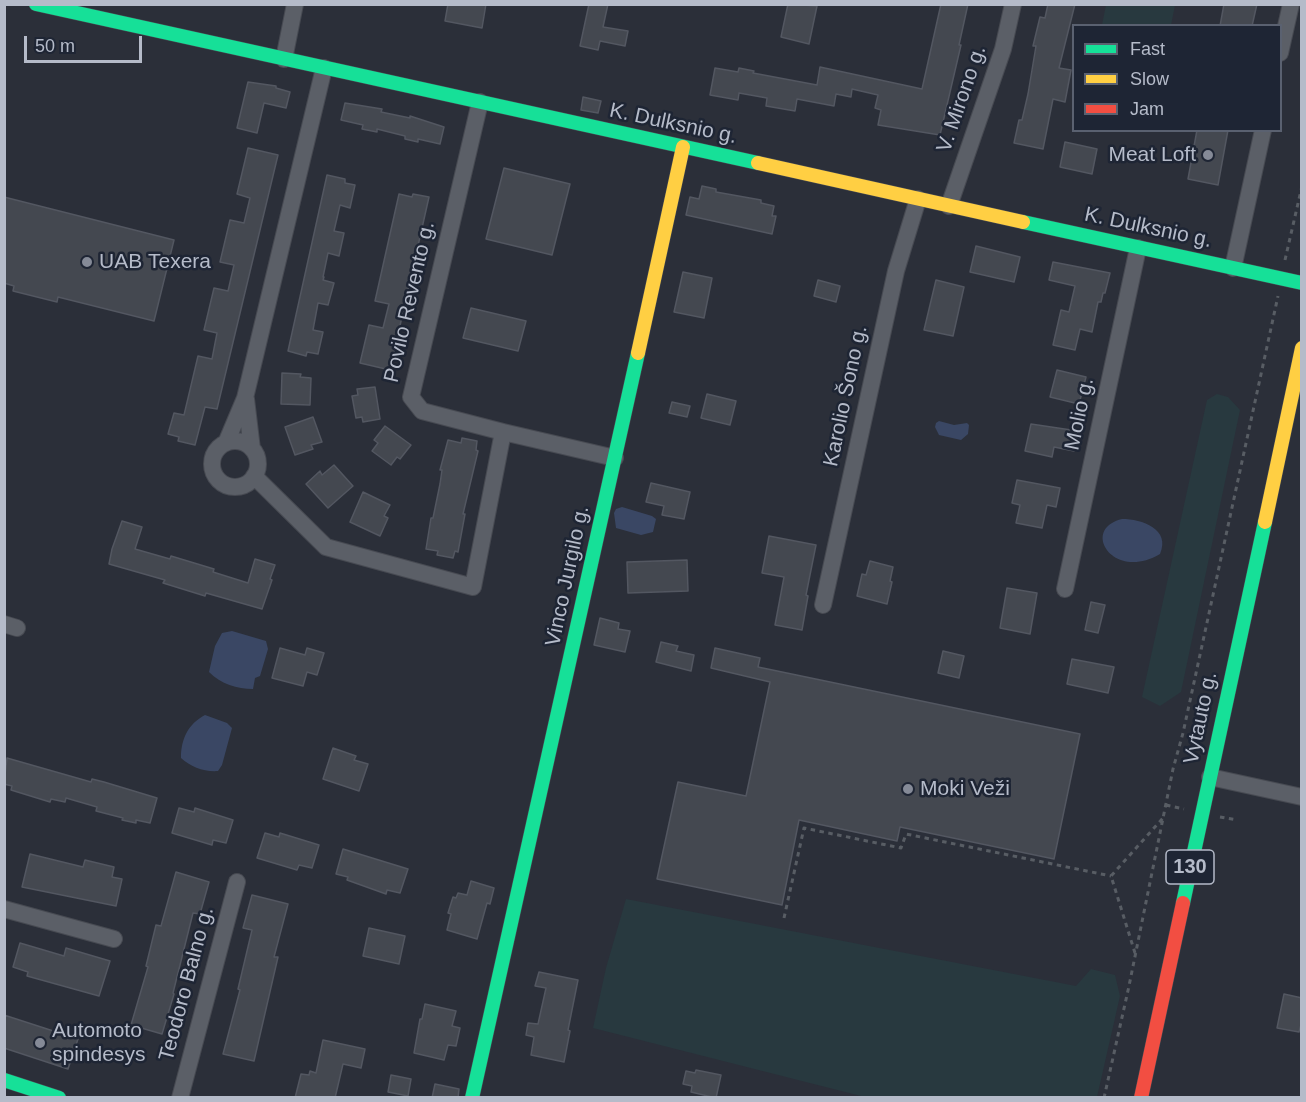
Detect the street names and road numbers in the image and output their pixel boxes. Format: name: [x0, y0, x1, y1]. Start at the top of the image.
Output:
street label: V. Mirono g.: [932, 42, 992, 156]
street label: K. Dulksnio g.: [607, 98, 739, 150]
street label: K. Dulksnio g.: [1082, 202, 1214, 254]
street label: Povilo Revento g.: [379, 219, 441, 385]
street label: Karolio Šono g.: [819, 323, 873, 469]
street label: Molio g.: [1060, 375, 1100, 453]
street label: Vinco Jurgilo g.: [541, 503, 595, 649]
street label: Vytauto g.: [1179, 670, 1223, 766]
road number: 130: [1166, 850, 1214, 884]
street label: Teodoro Balno g.: [154, 904, 220, 1064]

